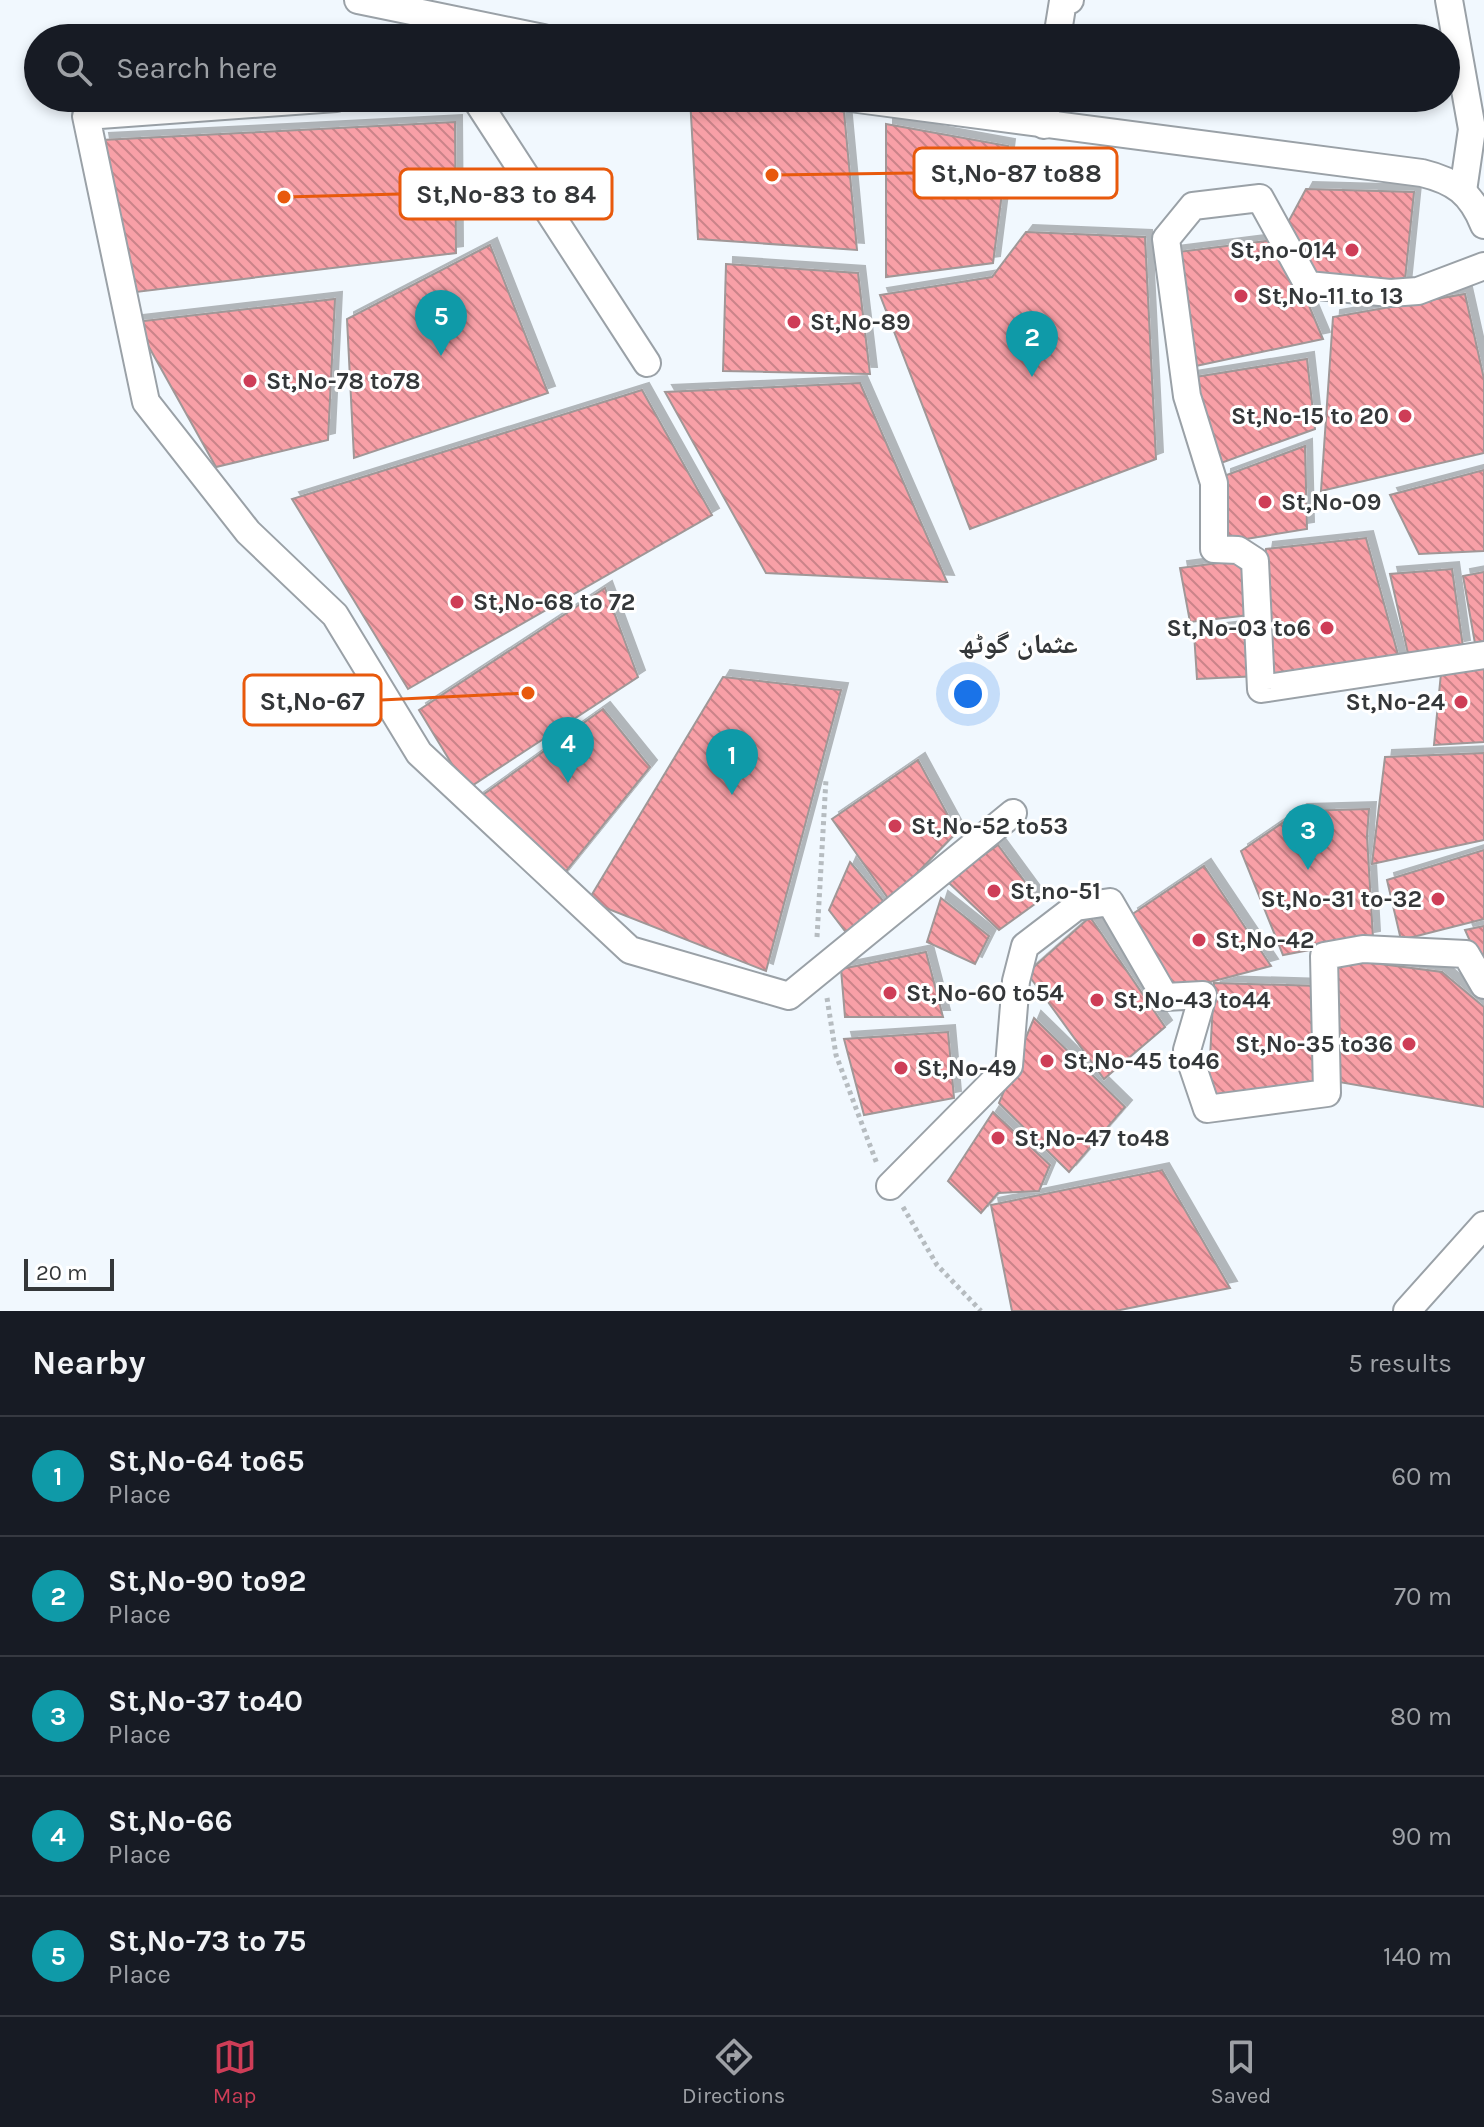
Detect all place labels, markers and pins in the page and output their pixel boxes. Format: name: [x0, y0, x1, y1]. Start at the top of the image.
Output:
callout: St,No-87 to88: [914, 148, 1117, 198]
callout: St,No-83 to 84: [400, 169, 612, 219]
place label: St,no-014: [1230, 236, 1336, 264]
marker: St,no-014: [1343, 241, 1361, 259]
place label: St,No-11 to 13: [1257, 282, 1403, 310]
marker: St,No-11 to 13: [1232, 287, 1250, 305]
pin: 5: [415, 290, 467, 356]
place label: St,No-89: [810, 308, 911, 336]
pin: 2: [1006, 311, 1058, 377]
marker: St,No-89: [785, 313, 803, 331]
place label: St,No-78 to78: [266, 367, 421, 395]
marker: St,No-78 to78: [241, 372, 259, 390]
place label: St,No-15 to 20: [1231, 402, 1389, 430]
marker: St,No-15 to 20: [1396, 407, 1414, 425]
place label: St,No-09: [1281, 488, 1381, 516]
marker: St,No-09: [1256, 493, 1274, 511]
place label: St,No-68 to 72: [473, 588, 635, 616]
marker: St,No-68 to 72: [448, 593, 466, 611]
place label: St,No-03 to6: [1167, 614, 1311, 642]
marker: St,No-03 to6: [1318, 619, 1336, 637]
callout: St,No-67: [244, 675, 381, 725]
place label: St,No-24: [1346, 688, 1445, 716]
marker: St,No-24: [1452, 693, 1470, 711]
pin: 4: [542, 717, 594, 783]
pin: 1: [706, 729, 758, 795]
pin: 3: [1282, 804, 1334, 870]
place label: St,No-52 to53: [911, 812, 1068, 840]
marker: St,No-52 to53: [886, 817, 904, 835]
place label: St,no-51: [1010, 877, 1101, 905]
marker: St,no-51: [985, 882, 1003, 900]
place label: St,No-31 to-32: [1260, 885, 1422, 913]
marker: St,No-31 to-32: [1429, 890, 1447, 908]
place label: St,No-42: [1215, 926, 1314, 954]
marker: St,No-42: [1190, 931, 1208, 949]
place label: St,No-60 to54: [906, 979, 1064, 1007]
marker: St,No-60 to54: [881, 984, 899, 1002]
place label: St,No-43 to44: [1113, 986, 1271, 1014]
marker: St,No-43 to44: [1088, 991, 1106, 1009]
place label: St,No-35 to36: [1235, 1030, 1393, 1058]
marker: St,No-35 to36: [1400, 1035, 1418, 1053]
place label: St,No-45 to46: [1063, 1047, 1220, 1075]
marker: St,No-45 to46: [1038, 1052, 1056, 1070]
place label: St,No-49: [917, 1054, 1017, 1082]
marker: St,No-49: [892, 1059, 910, 1077]
place label: St,No-47 to48: [1014, 1124, 1170, 1152]
marker: St,No-47 to48: [989, 1129, 1007, 1147]

